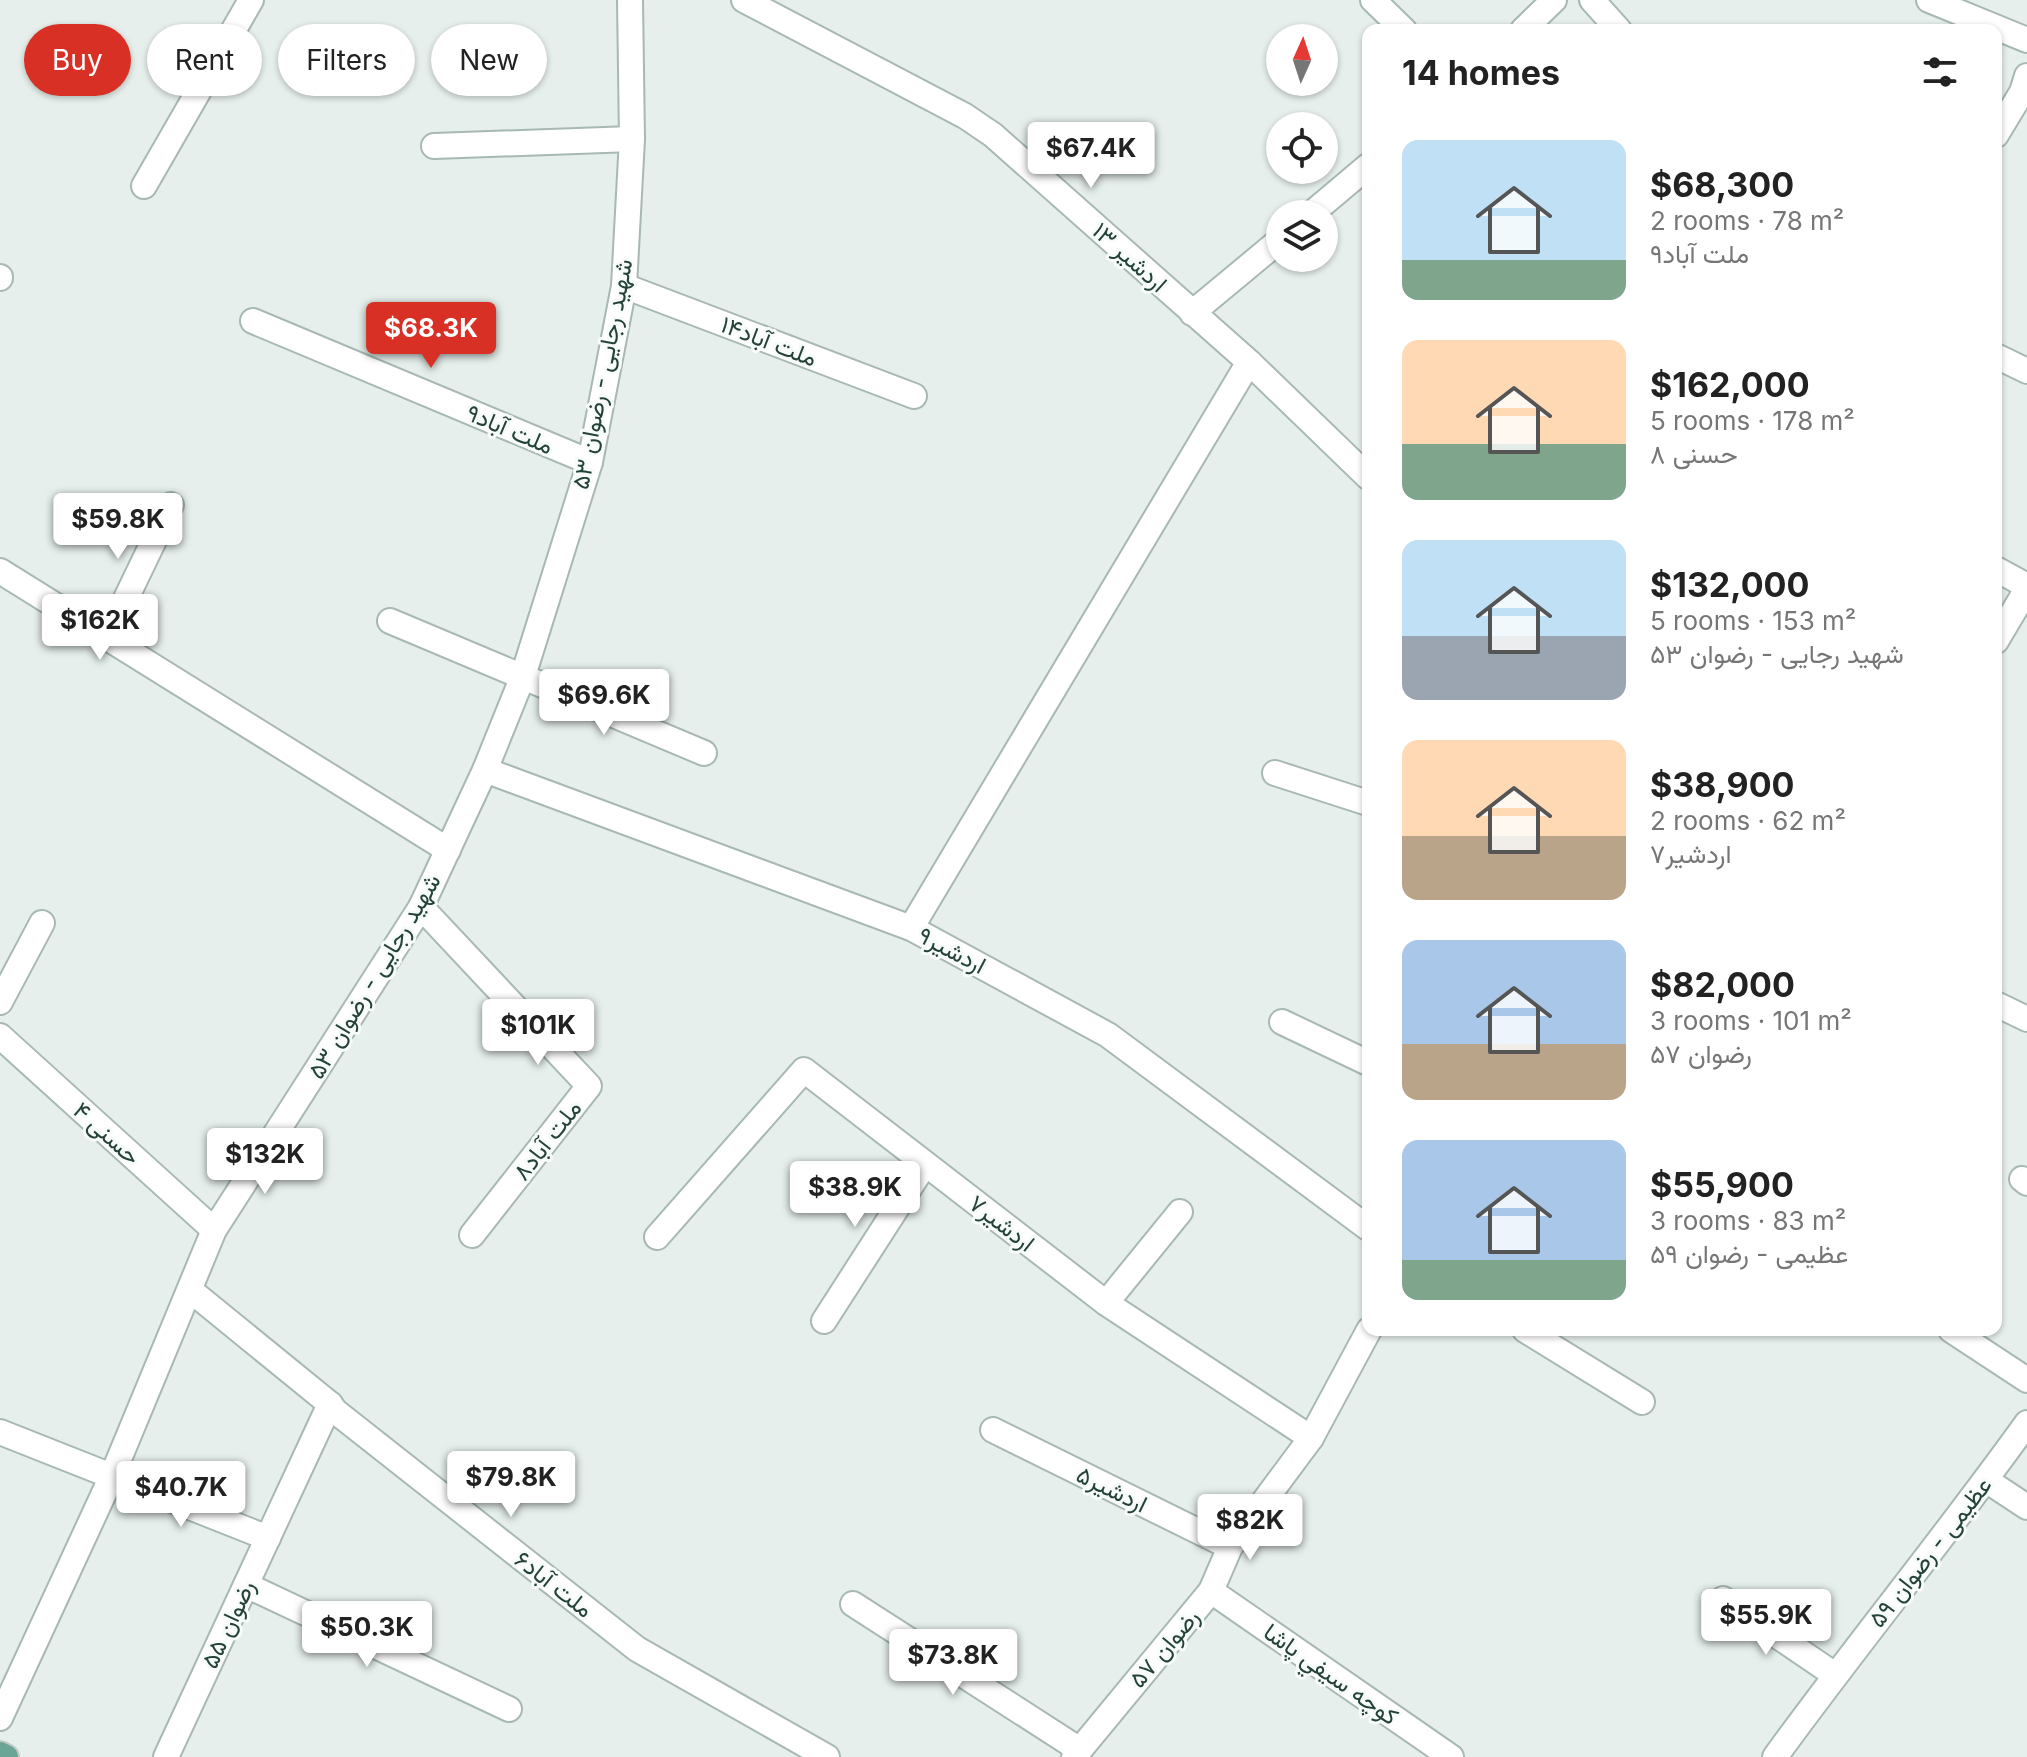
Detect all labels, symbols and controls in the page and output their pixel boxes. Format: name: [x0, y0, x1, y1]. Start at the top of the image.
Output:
chip: Buy: [24, 24, 131, 96]
chip: Rent: [147, 24, 262, 96]
chip: Filters: [278, 24, 415, 96]
chip: New: [431, 24, 547, 96]
north arrow: [1266, 24, 1338, 96]
map controls: [1266, 24, 1338, 272]
icon: filters: [1918, 50, 1962, 94]
text: 14 homes: [1402, 52, 1560, 93]
button: locate: [1266, 112, 1338, 184]
pin: $67.4K: [1026, 122, 1156, 190]
text: $67.4K: [1046, 132, 1136, 163]
text: $68,300: [1650, 164, 1794, 205]
icon: home: [1466, 172, 1562, 268]
button: layers: [1266, 200, 1338, 272]
text: 2 rooms · 78 m²: [1650, 205, 1844, 236]
street label: اردشیر ۱۳: [1086, 216, 1173, 299]
text: ملت آباد۹: [1650, 238, 1749, 269]
street label: شهید رجایی - رضوان ۵۳: [565, 256, 640, 492]
pin: $68.3K: [366, 302, 496, 370]
street label: ملت آباد۱۴: [717, 309, 821, 373]
text: $68.3K: [384, 312, 478, 343]
text: $162,000: [1650, 364, 1810, 405]
icon: home: [1466, 372, 1562, 468]
street label: ملت آباد۹: [462, 398, 558, 460]
text: 5 rooms · 178 m²: [1650, 405, 1855, 436]
text: حسنی ۸: [1650, 438, 1738, 469]
pin: $59.8K: [53, 493, 183, 561]
text: $59.8K: [71, 503, 165, 534]
text: $132,000: [1650, 564, 1809, 605]
icon: home: [1466, 572, 1562, 668]
pin: $162K: [44, 594, 156, 662]
text: $162K: [60, 604, 140, 635]
text: 5 rooms · 153 m²: [1650, 605, 1856, 636]
text: شهید رجایی - رضوان ۵۳: [1650, 638, 1904, 669]
pin: $69.6K: [539, 669, 669, 737]
text: $69.6K: [557, 679, 651, 710]
text: $38,900: [1650, 764, 1794, 805]
icon: home: [1466, 772, 1562, 868]
text: 2 rooms · 62 m²: [1650, 805, 1846, 836]
text: اردشیر۷: [1650, 838, 1732, 869]
street label: شهید رجایی - رضوان ۵۳: [301, 868, 448, 1084]
street label: اردشیر۹: [913, 920, 991, 981]
text: $82,000: [1650, 964, 1795, 1005]
icon: home: [1466, 972, 1562, 1068]
pin: $101K: [482, 999, 594, 1067]
text: 3 rooms · 101 m²: [1650, 1005, 1852, 1036]
text: $101K: [500, 1009, 576, 1040]
text: رضوان ۵۷: [1650, 1038, 1752, 1069]
street label: ملت آباد۸: [507, 1094, 587, 1186]
street label: حسنی ۴: [67, 1095, 147, 1171]
pin: $132K: [209, 1128, 321, 1196]
text: $132K: [225, 1138, 305, 1169]
pin: $38.9K: [790, 1161, 920, 1229]
text: $55,900: [1650, 1164, 1794, 1205]
text: $38.9K: [808, 1171, 902, 1202]
icon: home: [1466, 1172, 1562, 1268]
street label: اردشیر۷: [963, 1188, 1041, 1258]
text: 3 rooms · 83 m²: [1650, 1205, 1846, 1236]
text: عظیمی - رضوان ۵۹: [1650, 1238, 1848, 1269]
pin: $79.8K: [446, 1451, 576, 1519]
street label: اردشیر۵: [1071, 1459, 1152, 1519]
pin: $40.7K: [116, 1461, 246, 1529]
text: $79.8K: [465, 1461, 557, 1492]
text: $40.7K: [134, 1471, 228, 1502]
street label: عظیمی - رضوان ۵۹: [1862, 1471, 1999, 1634]
pin: $82K: [1203, 1494, 1297, 1562]
text: $82K: [1215, 1504, 1285, 1535]
street label: ملت آباد۶: [509, 1544, 599, 1624]
street label: رضوان ۵۵: [195, 1575, 262, 1673]
pin: $55.9K: [1701, 1589, 1831, 1657]
text: $55.9K: [1719, 1599, 1813, 1630]
pin: $50.3K: [302, 1601, 432, 1669]
street label: رضوان ۵۷: [1123, 1603, 1206, 1694]
text: $50.3K: [320, 1611, 414, 1642]
street label: كوچه سيفي پاشا: [1255, 1617, 1404, 1735]
pin: $73.8K: [888, 1629, 1018, 1697]
text: $73.8K: [907, 1639, 999, 1670]

